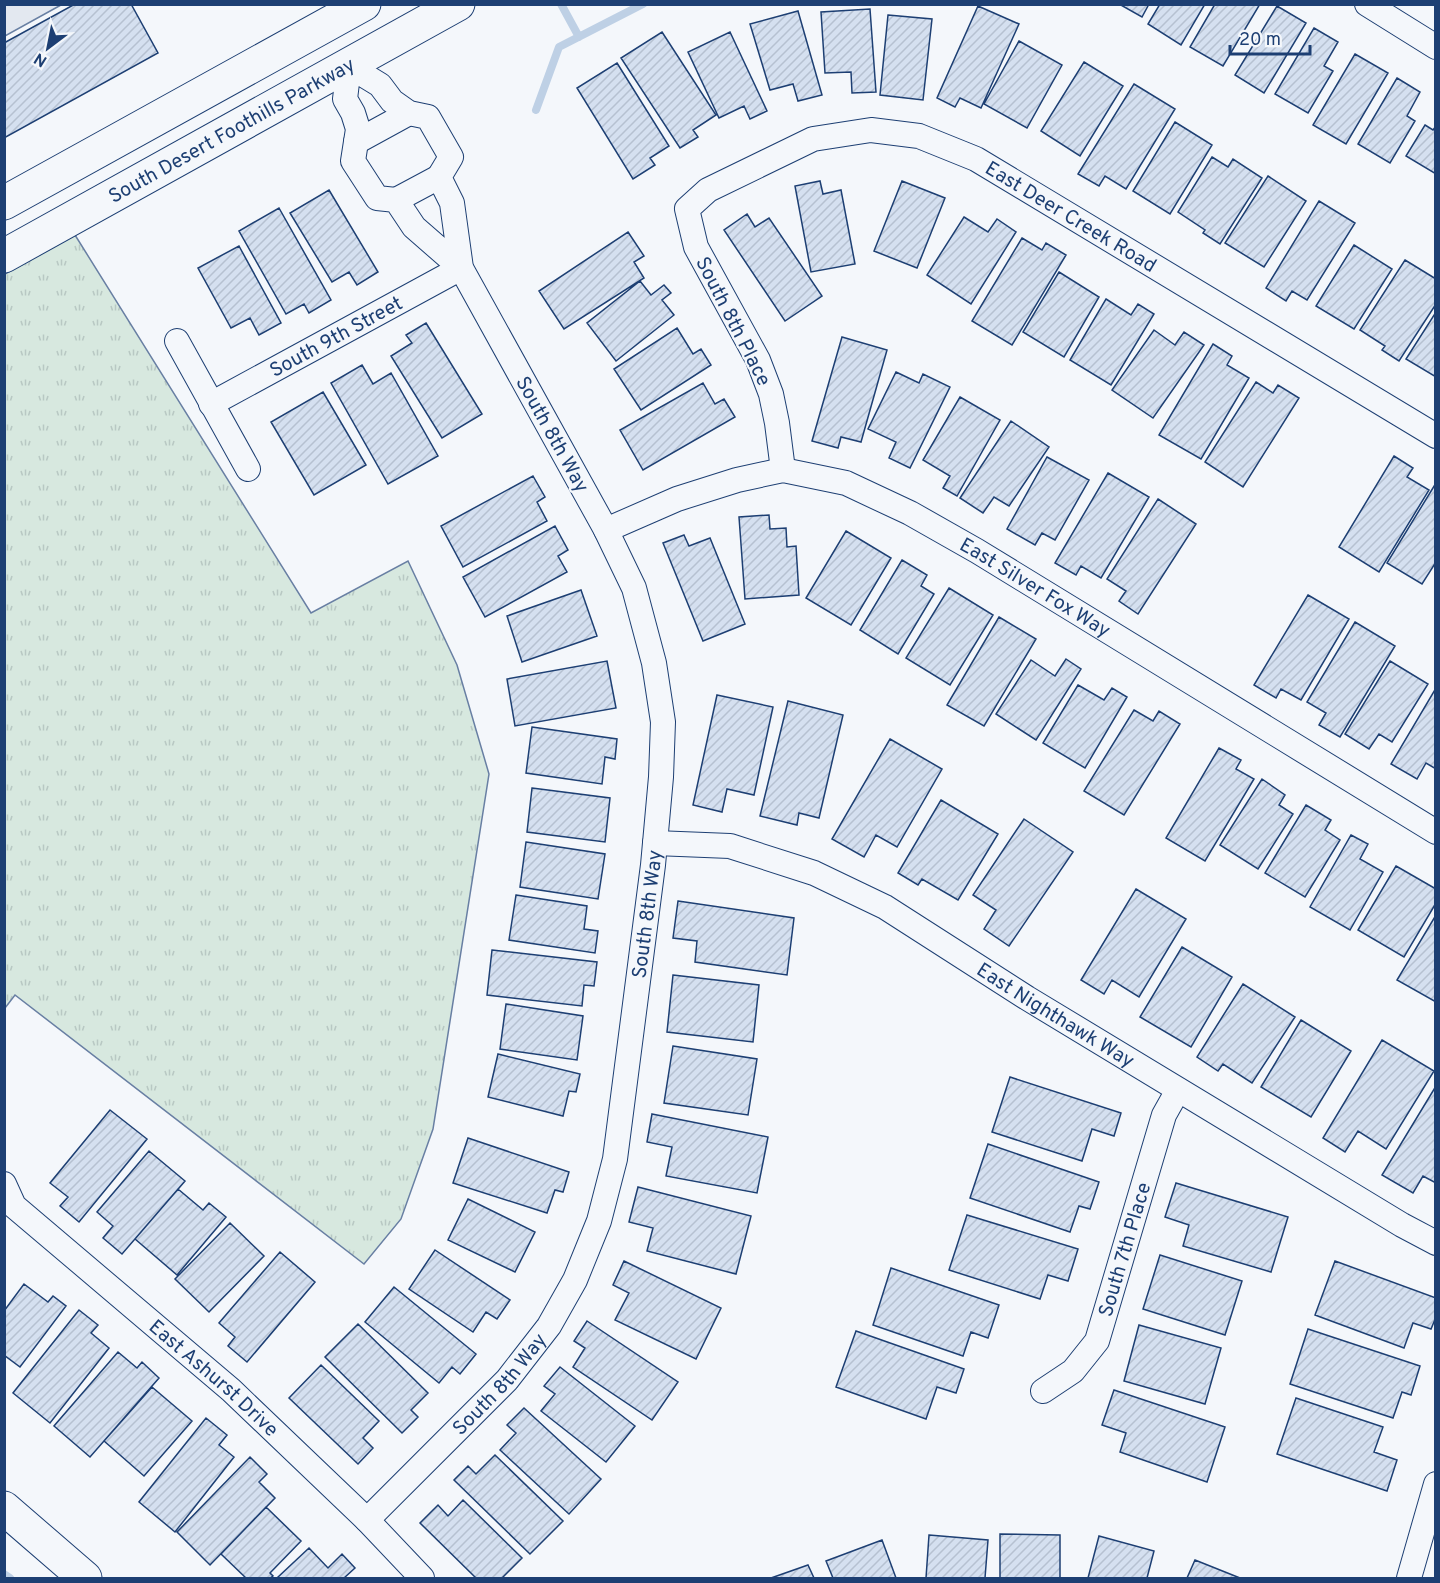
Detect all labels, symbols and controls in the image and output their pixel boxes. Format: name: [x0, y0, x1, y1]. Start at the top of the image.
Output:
north arrow: [18, 18, 78, 78]
scale bar: [1230, 18, 1310, 56]
text: 20 m: [1239, 29, 1281, 52]
text: N: [31, 47, 51, 71]
street label: South Desert Foothills Parkway: [104, 53, 360, 210]
street label: East Deer Creek Road: [980, 156, 1161, 280]
street label: South 8th Place: [688, 253, 776, 391]
street label: South 9th Street: [266, 291, 408, 385]
street label: South 8th Way: [509, 372, 594, 498]
street label: East Silver Fox Way: [954, 533, 1115, 645]
street label: South 8th Way: [627, 849, 669, 980]
street label: East Nighthawk Way: [971, 958, 1139, 1075]
street label: South 7th Place: [1094, 1180, 1158, 1320]
street label: East Ashurst Drive: [143, 1315, 283, 1444]
street label: South 8th Way: [448, 1329, 554, 1442]

